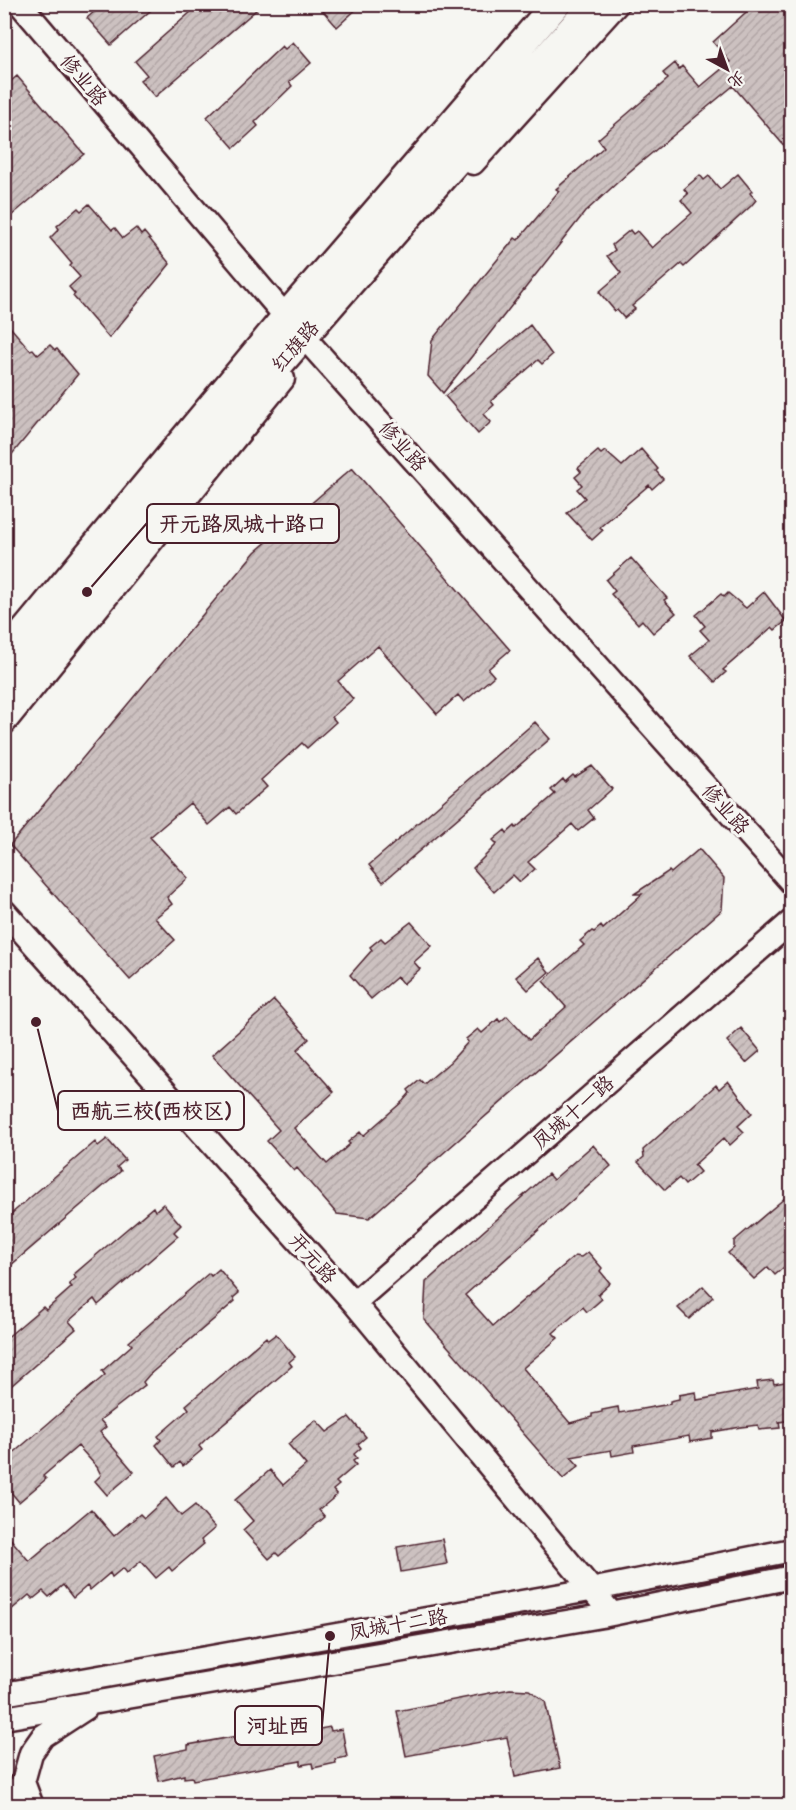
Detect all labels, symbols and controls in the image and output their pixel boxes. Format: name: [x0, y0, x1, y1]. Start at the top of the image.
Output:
north arrow: [697, 39, 757, 99]
street label: 修业路: [55, 48, 115, 112]
text: 北: [724, 67, 750, 94]
street label: 红旗路: [265, 313, 325, 377]
street label: 修业路: [373, 414, 434, 478]
callout: 开元路凤城十路口: [147, 504, 339, 543]
text: 开元路凤城十路口: [159, 509, 327, 538]
street label: 修业路: [696, 777, 757, 841]
street label: 凤城十一路: [526, 1068, 620, 1155]
callout: 西航三校(西校区): [58, 1091, 244, 1130]
text: 西航三校(西校区): [70, 1096, 232, 1125]
street label: 开元路: [283, 1226, 344, 1290]
street label: 凤城十二路: [346, 1601, 450, 1645]
callout: 河址西: [235, 1706, 322, 1745]
text: 河址西: [247, 1711, 310, 1740]

